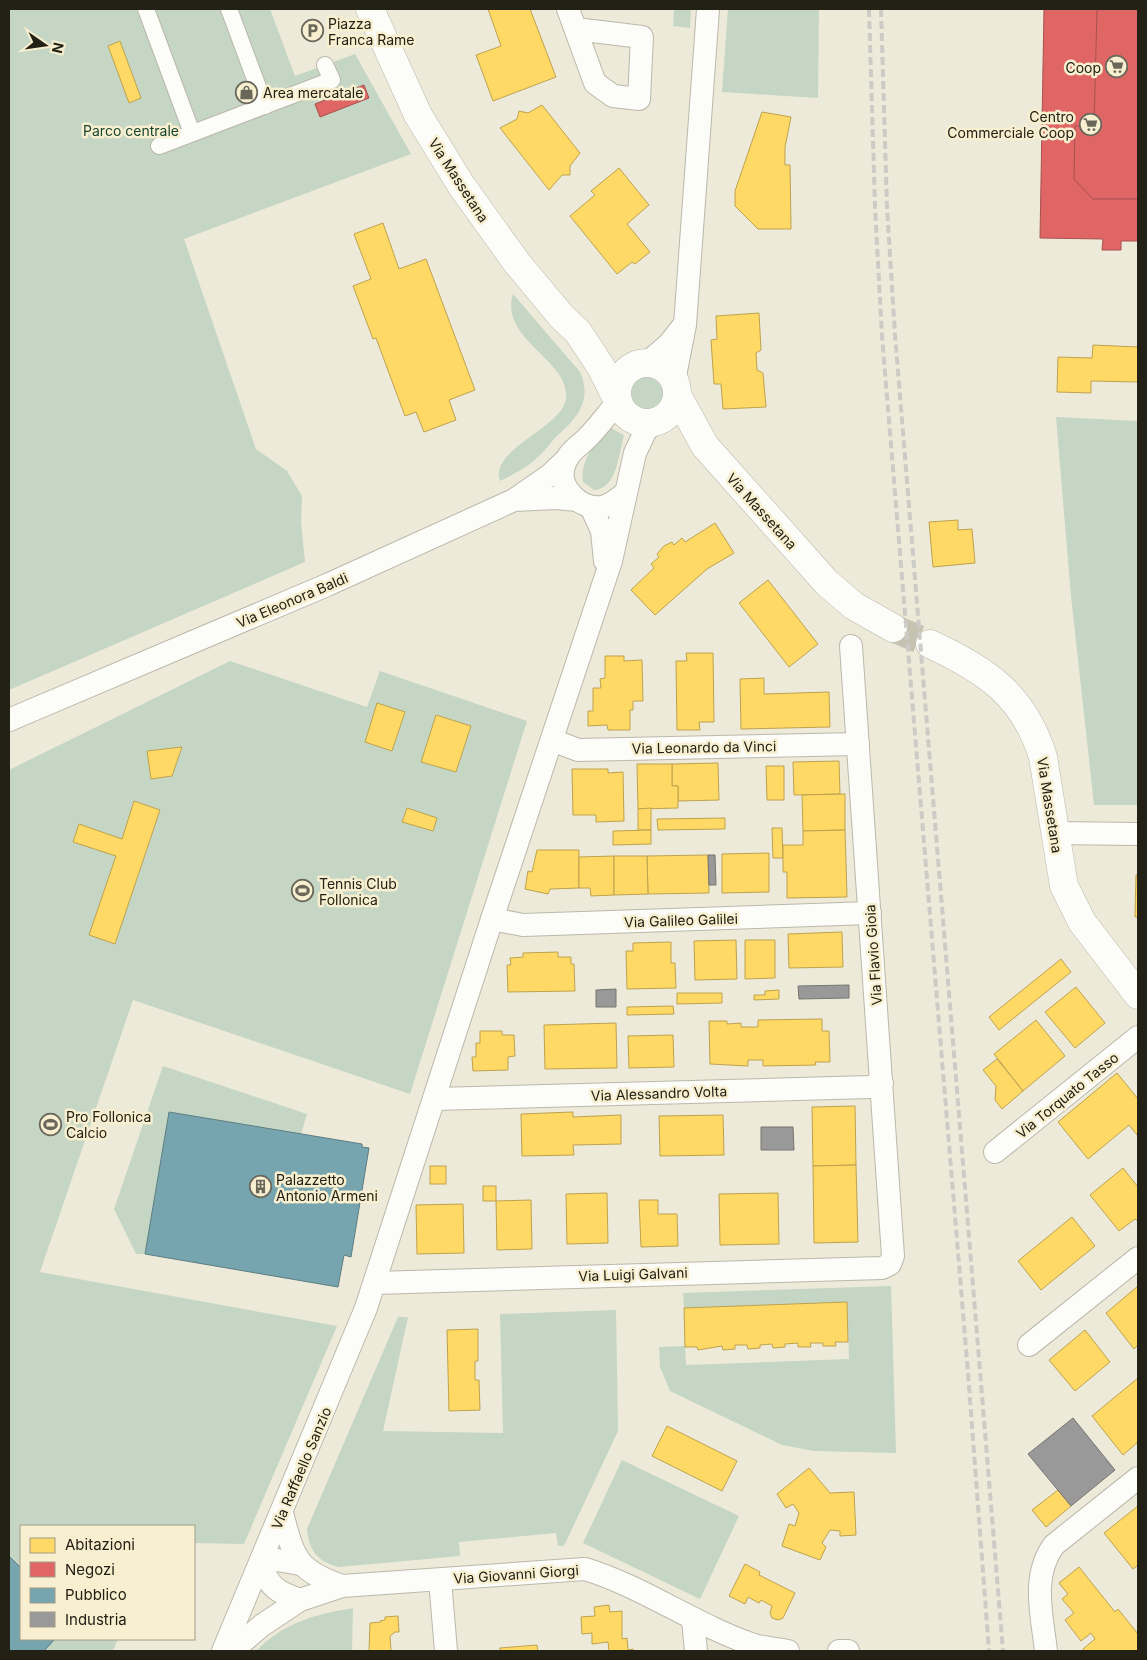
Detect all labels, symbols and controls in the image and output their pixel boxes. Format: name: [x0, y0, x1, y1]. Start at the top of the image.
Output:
place label: Piazza Franca Rame: [328, 15, 414, 48]
parking icon: Piazza Franca Rame: [300, 19, 324, 43]
north arrow: [20, 20, 70, 70]
text: N: [49, 41, 68, 55]
supermarket icon: Coop: [1105, 55, 1129, 79]
place label: Coop: [1065, 59, 1101, 76]
shop icon: Area mercatale: [235, 80, 259, 104]
place label: Area mercatale: [263, 84, 363, 101]
place label: Centro Commerciale Coop: [947, 108, 1074, 141]
supermarket icon: Centro Commerciale Coop: [1078, 112, 1102, 136]
park label: Parco centrale: [83, 122, 179, 139]
street label: Via Massetana: [425, 135, 493, 225]
street label: Via Massetana: [723, 469, 801, 553]
street label: Via Eleonora Baldi: [234, 569, 350, 631]
street label: Via Leonardo da Vinci: [632, 737, 776, 757]
street label: Via Massetana: [1034, 756, 1066, 854]
place label: Tennis Club Follonica: [319, 875, 397, 908]
sports icon: Tennis Club Follonica: [291, 879, 315, 903]
street label: Via Flavio Gioia: [861, 904, 885, 1006]
street label: Via Galileo Galilei: [624, 910, 738, 930]
street label: Via Torquato Tasso: [1012, 1049, 1122, 1141]
street label: Via Alessandro Volta: [591, 1082, 727, 1104]
place label: Pro Follonica Calcio: [66, 1108, 151, 1141]
sports icon: Pro Follonica Calcio: [38, 1112, 62, 1136]
place label: Palazzetto Antonio Armeni: [276, 1171, 378, 1204]
building icon: Palazzetto Antonio Armeni: [248, 1175, 272, 1199]
street label: Via Luigi Galvani: [578, 1264, 688, 1284]
street label: Via Raffaello Sanzio: [268, 1404, 334, 1532]
legend: [20, 1525, 195, 1640]
text: Abitazioni: [65, 1535, 135, 1554]
text: Negozi: [65, 1560, 115, 1579]
street label: Via Giovanni Giorgi: [453, 1561, 579, 1587]
text: Pubblico: [65, 1585, 127, 1604]
text: Industria: [65, 1610, 127, 1629]

